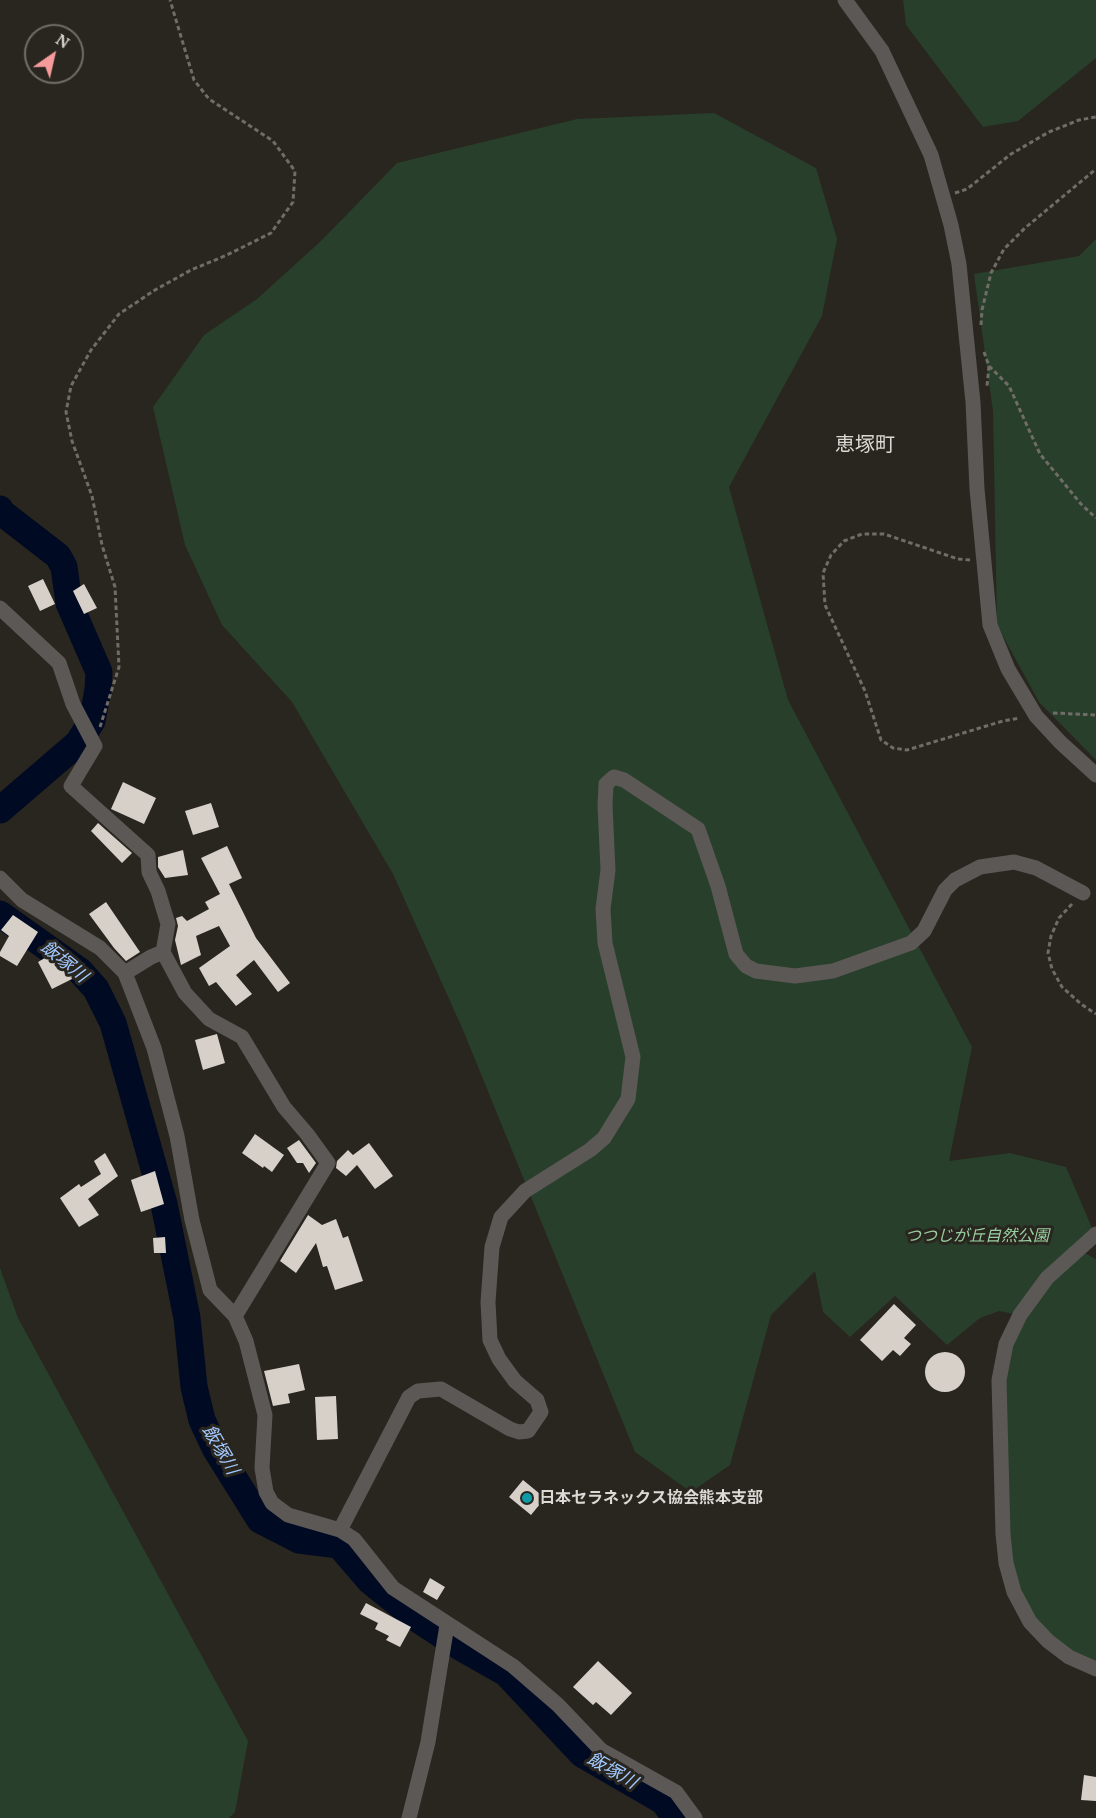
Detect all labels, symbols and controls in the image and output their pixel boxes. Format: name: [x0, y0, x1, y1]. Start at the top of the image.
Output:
north arrow: [24, 24, 84, 84]
text: N: [52, 28, 74, 53]
district label: 恵塚町: [835, 433, 895, 457]
water label: 飯塚川: [36, 937, 92, 987]
park label: つつじが丘自然公園: [905, 1226, 1049, 1246]
water label: 飯塚川: [197, 1421, 243, 1479]
place label: 日本セラネックス協会熊本支部: [539, 1488, 763, 1508]
marker: 日本セラネックス協会熊本支部: [520, 1491, 534, 1505]
water label: 飯塚川: [583, 1748, 641, 1794]

